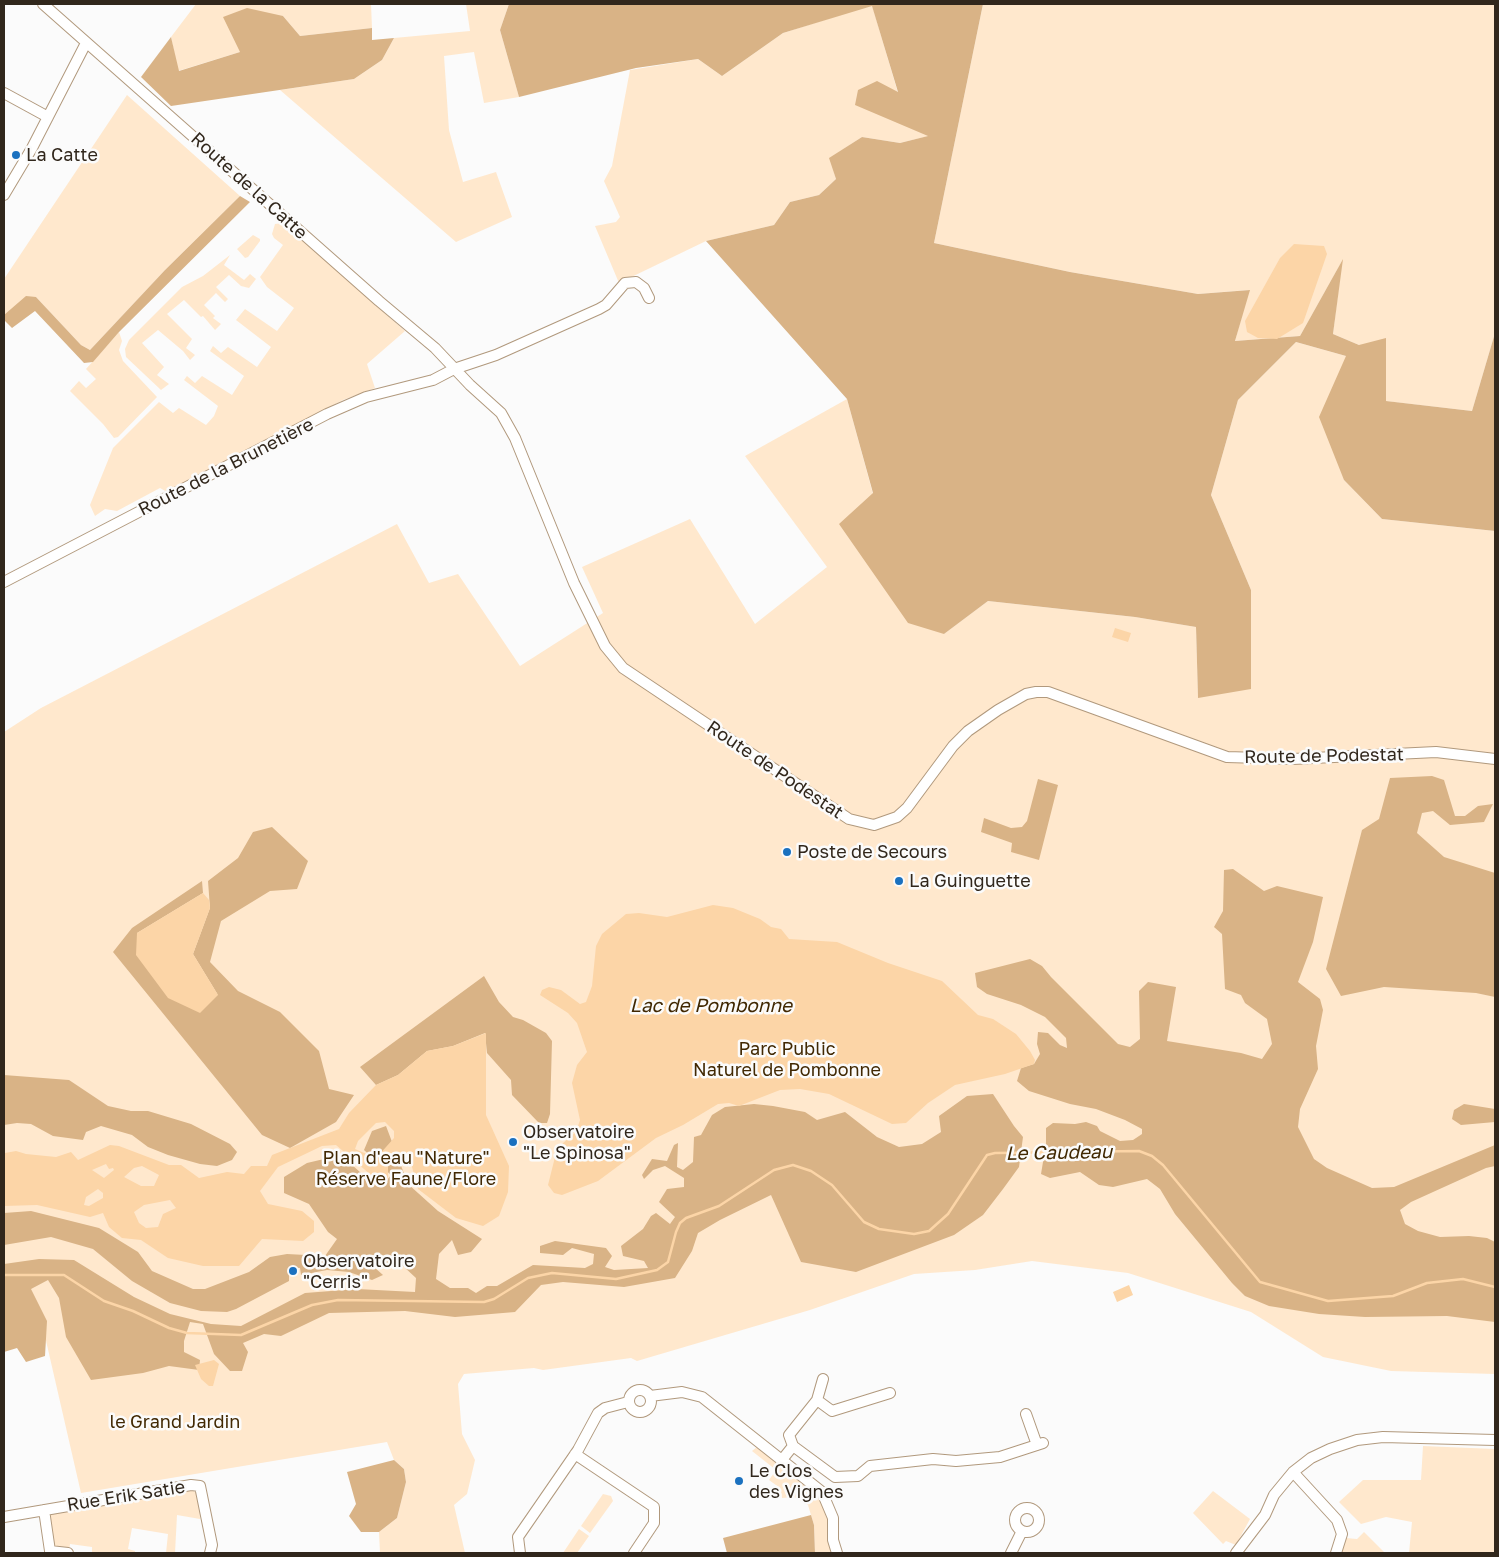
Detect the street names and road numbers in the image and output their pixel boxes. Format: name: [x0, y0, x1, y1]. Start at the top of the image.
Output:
street label: Route de la Catte: [186, 128, 312, 244]
street label: Route de la Brunetière: [135, 413, 317, 521]
street label: Route de Podestat: [703, 716, 847, 824]
street label: Route de Podestat: [1244, 744, 1404, 768]
street label: Rue Erik Satie: [65, 1476, 187, 1516]

